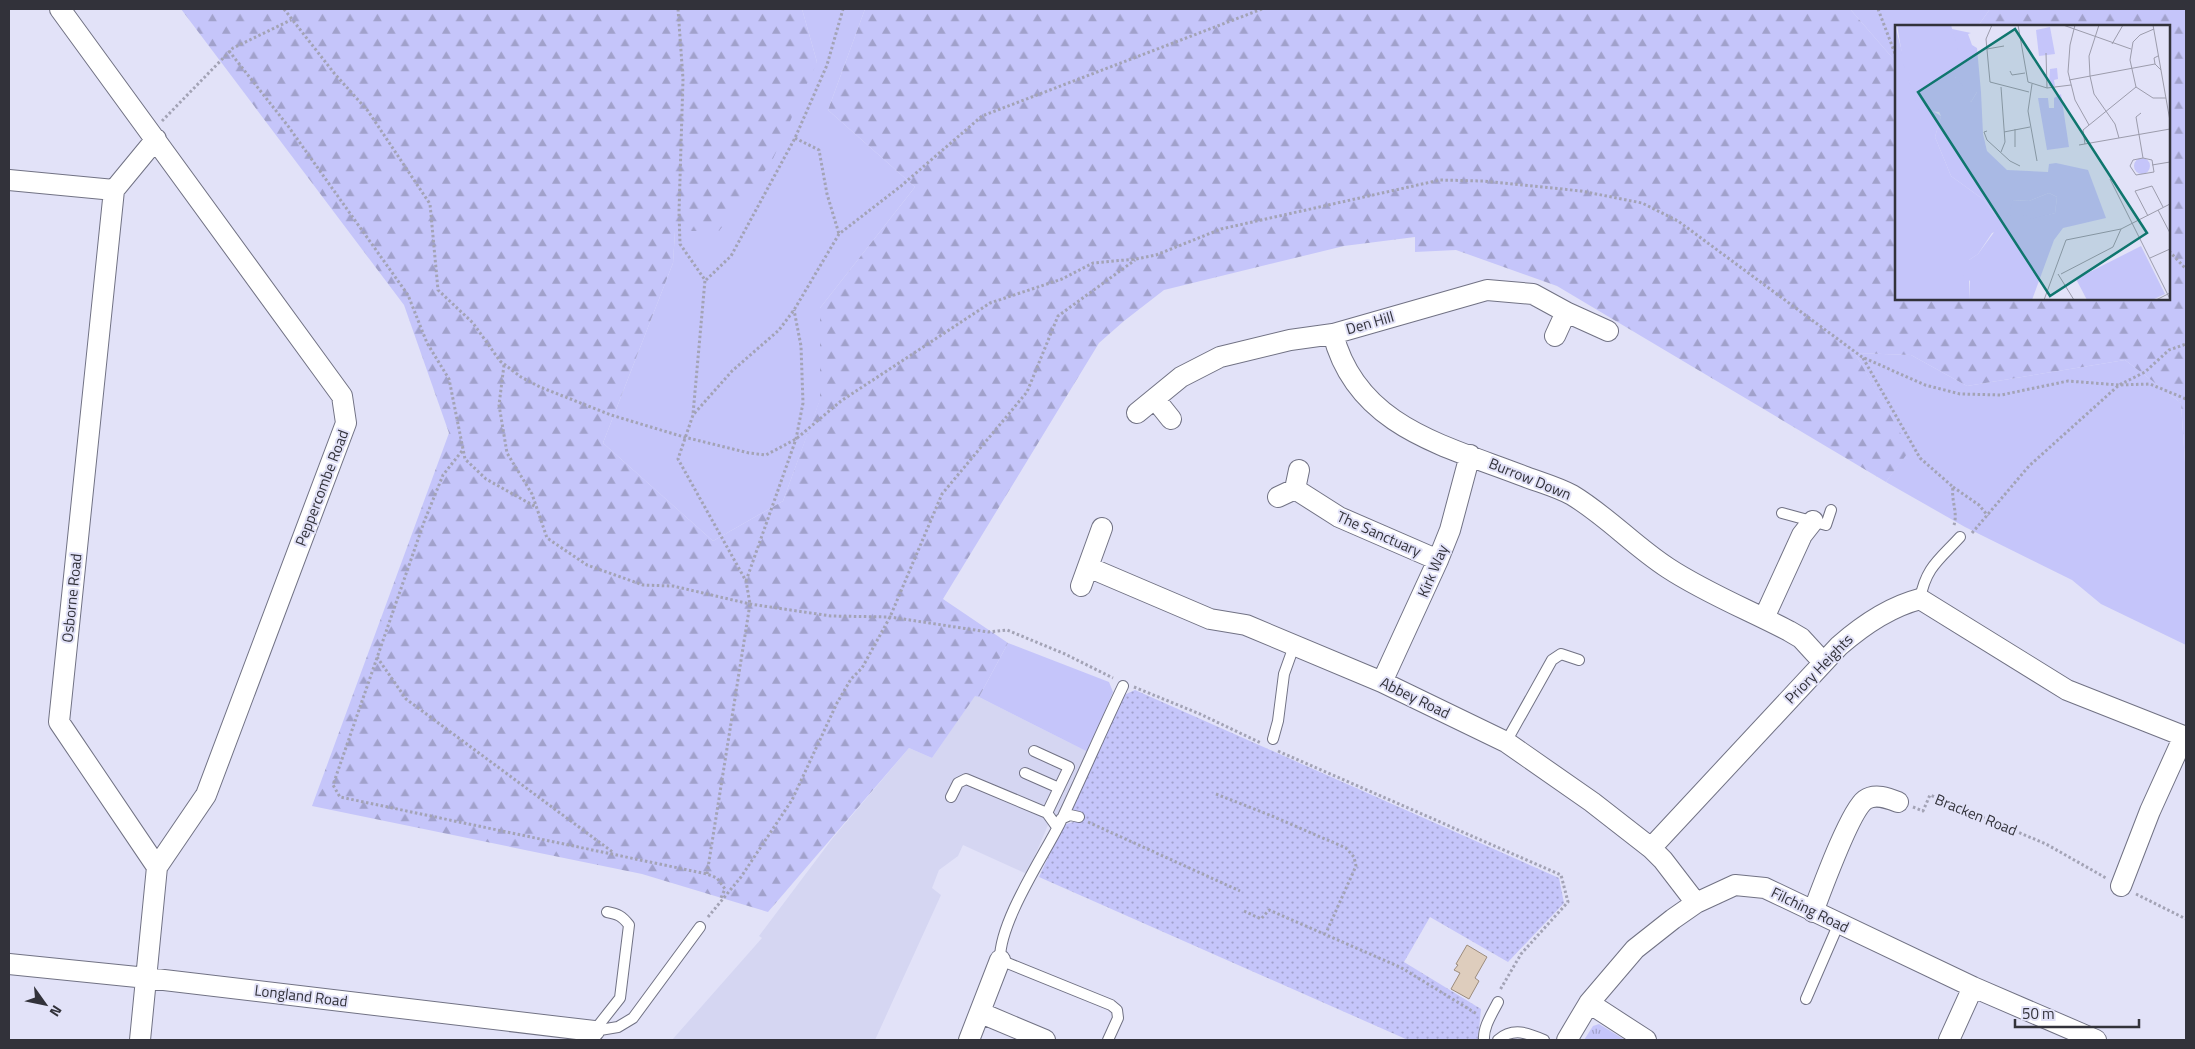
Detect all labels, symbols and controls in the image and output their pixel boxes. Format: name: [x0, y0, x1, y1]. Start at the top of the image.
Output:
inset map: [1895, 25, 2170, 300]
street label: Den Hill: [1343, 305, 1397, 340]
street label: Peppercombe Road: [289, 426, 354, 549]
street label: Burrow Down: [1486, 452, 1575, 505]
street label: The Sanctuary: [1333, 505, 1425, 562]
street label: Kirk Way: [1411, 541, 1454, 601]
street label: Osborne Road: [55, 552, 88, 644]
street label: Priory Heights: [1779, 628, 1858, 709]
street label: Abbey Road: [1376, 671, 1454, 724]
street label: Bracken Road: [1932, 788, 2021, 841]
street label: Filching Road: [1767, 881, 1853, 938]
street label: Longland Road: [253, 978, 349, 1013]
north arrow: [20, 979, 70, 1029]
scale bar: [2015, 996, 2139, 1028]
text: N: [45, 1002, 68, 1021]
text: 50 m: [2022, 1002, 2055, 1025]

